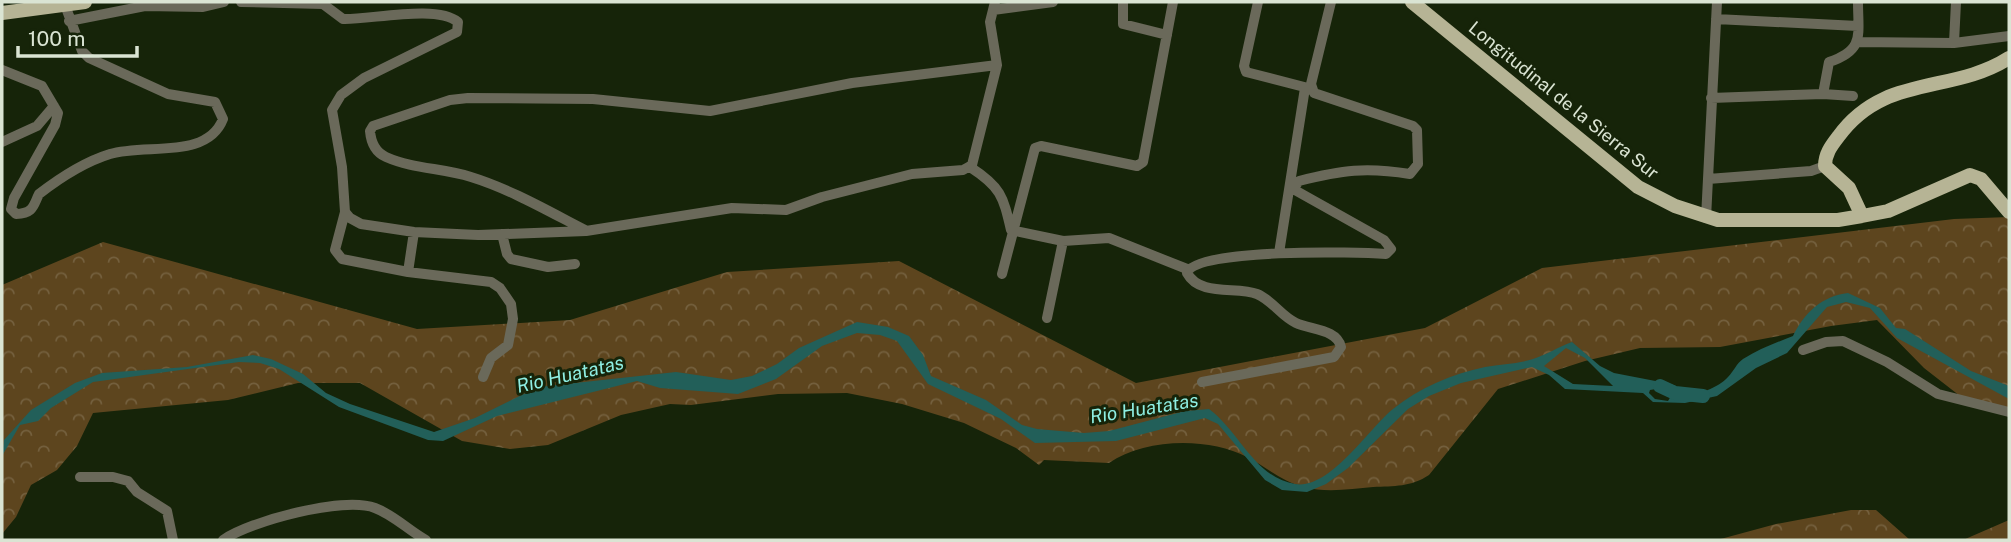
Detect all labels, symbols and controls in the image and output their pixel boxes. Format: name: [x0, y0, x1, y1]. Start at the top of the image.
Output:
scale bar: [18, 14, 136, 58]
street label: Longitudinal de la Sierra Sur: [1465, 17, 1663, 183]
text: 100 m: [28, 26, 85, 51]
water label: Rio Huatatas: [514, 351, 626, 397]
water label: Rio Huatatas: [1088, 389, 1200, 427]

